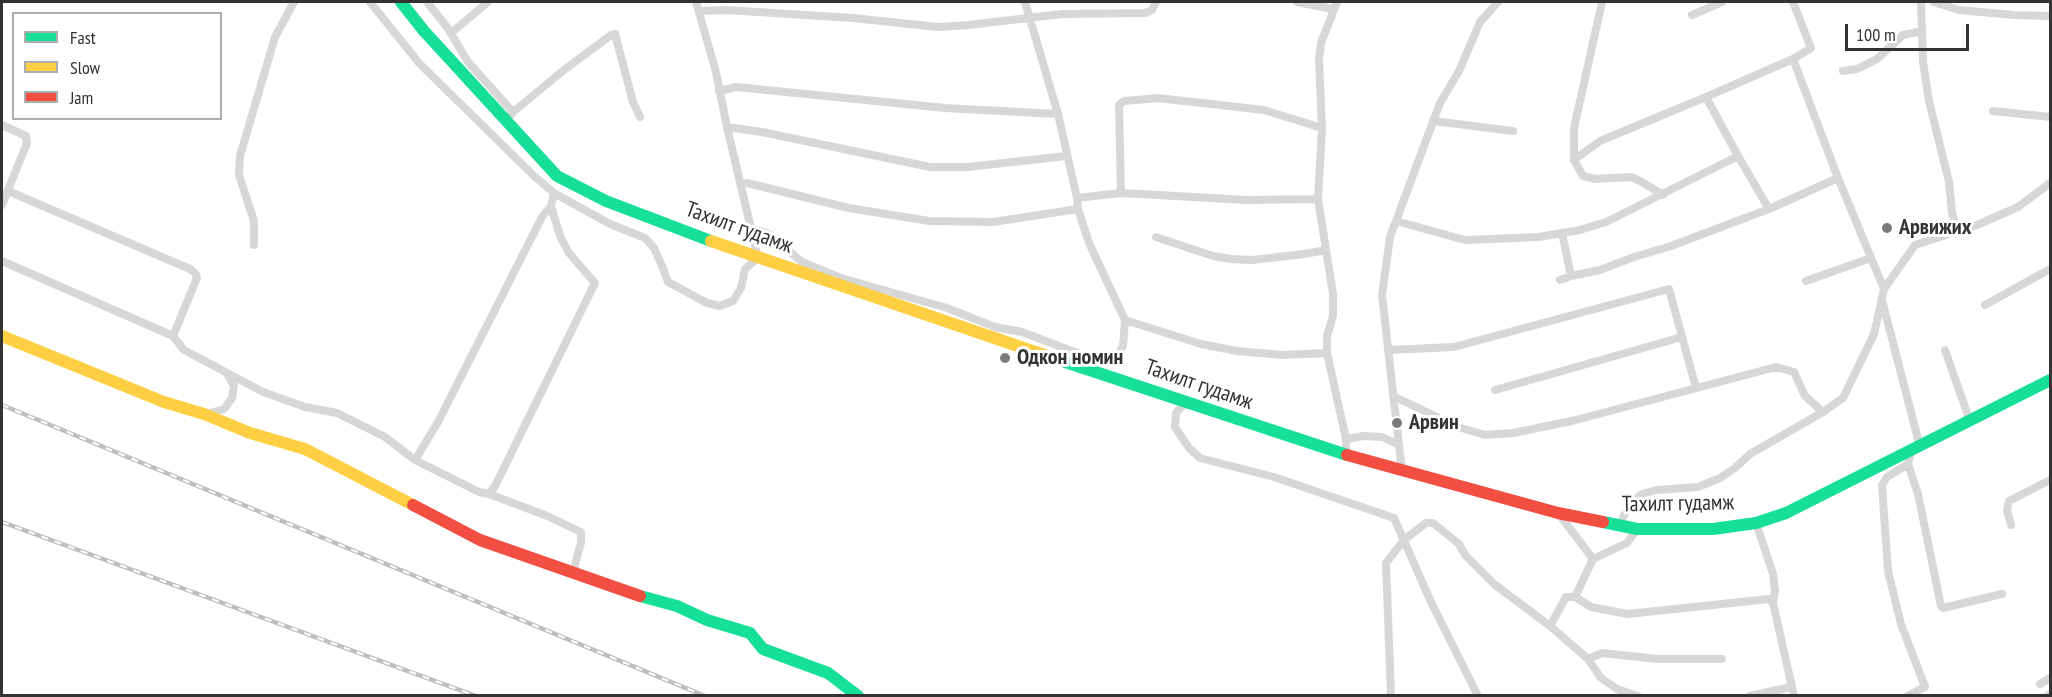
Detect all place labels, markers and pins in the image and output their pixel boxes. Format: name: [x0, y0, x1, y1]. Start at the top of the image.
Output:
place label: Арвижих: [1899, 215, 1971, 241]
marker: Арвижих: [1880, 221, 1894, 235]
place label: Одкон номин: [1017, 345, 1123, 371]
marker: Одкон номин: [998, 351, 1012, 365]
place label: Арвин: [1409, 410, 1459, 436]
marker: Арвин: [1390, 416, 1404, 430]

